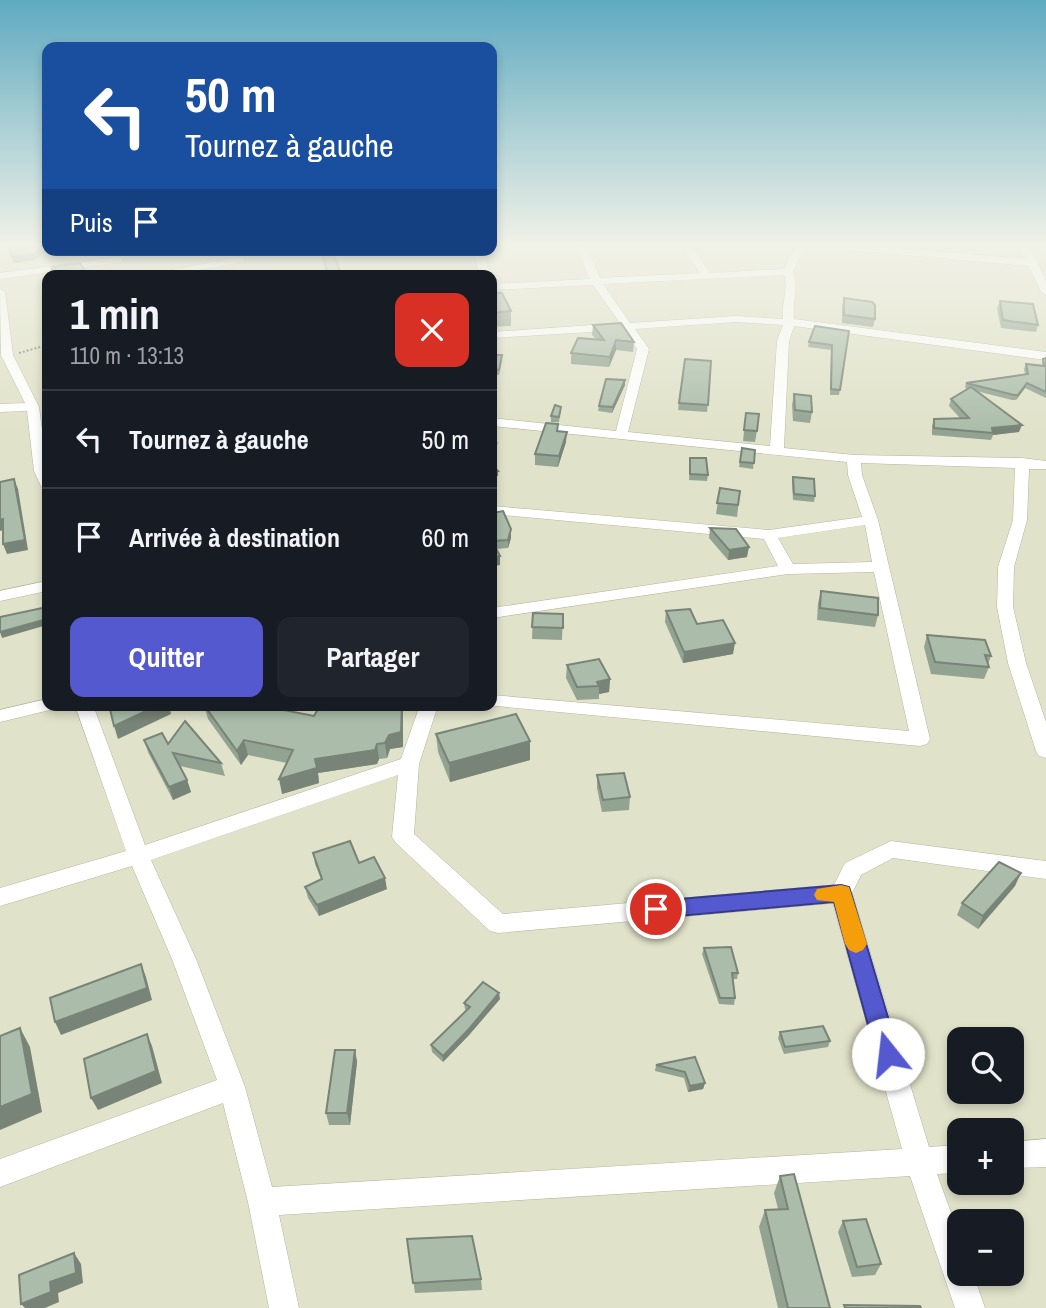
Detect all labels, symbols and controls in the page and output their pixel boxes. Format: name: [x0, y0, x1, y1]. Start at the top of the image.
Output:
text: 50 m: [185, 61, 277, 127]
icon: left: [70, 70, 161, 161]
text: Tournez à gauche: [185, 124, 394, 167]
icon: arrive: [127, 203, 165, 241]
text: Puis: [70, 205, 113, 240]
text: 1 min: [70, 286, 160, 342]
button: close: [395, 293, 469, 367]
text: 110 m · 13:13: [70, 340, 184, 371]
icon: left: [70, 420, 108, 458]
text: Tournez à gauche: [129, 422, 309, 457]
text: 50 m: [422, 422, 469, 457]
icon: arrive: [70, 518, 108, 556]
text: Arrivée à destination: [129, 520, 340, 555]
text: 60 m: [422, 520, 469, 555]
button: Quitter: [70, 617, 263, 697]
button: Partager: [277, 617, 469, 697]
pin: [626, 879, 686, 939]
icon: arrive: [637, 890, 675, 928]
position arrow: [851, 1017, 925, 1091]
map controls: [947, 1027, 1024, 1286]
button: search: [947, 1027, 1024, 1104]
button: +: [947, 1118, 1024, 1195]
button: −: [947, 1209, 1024, 1286]

